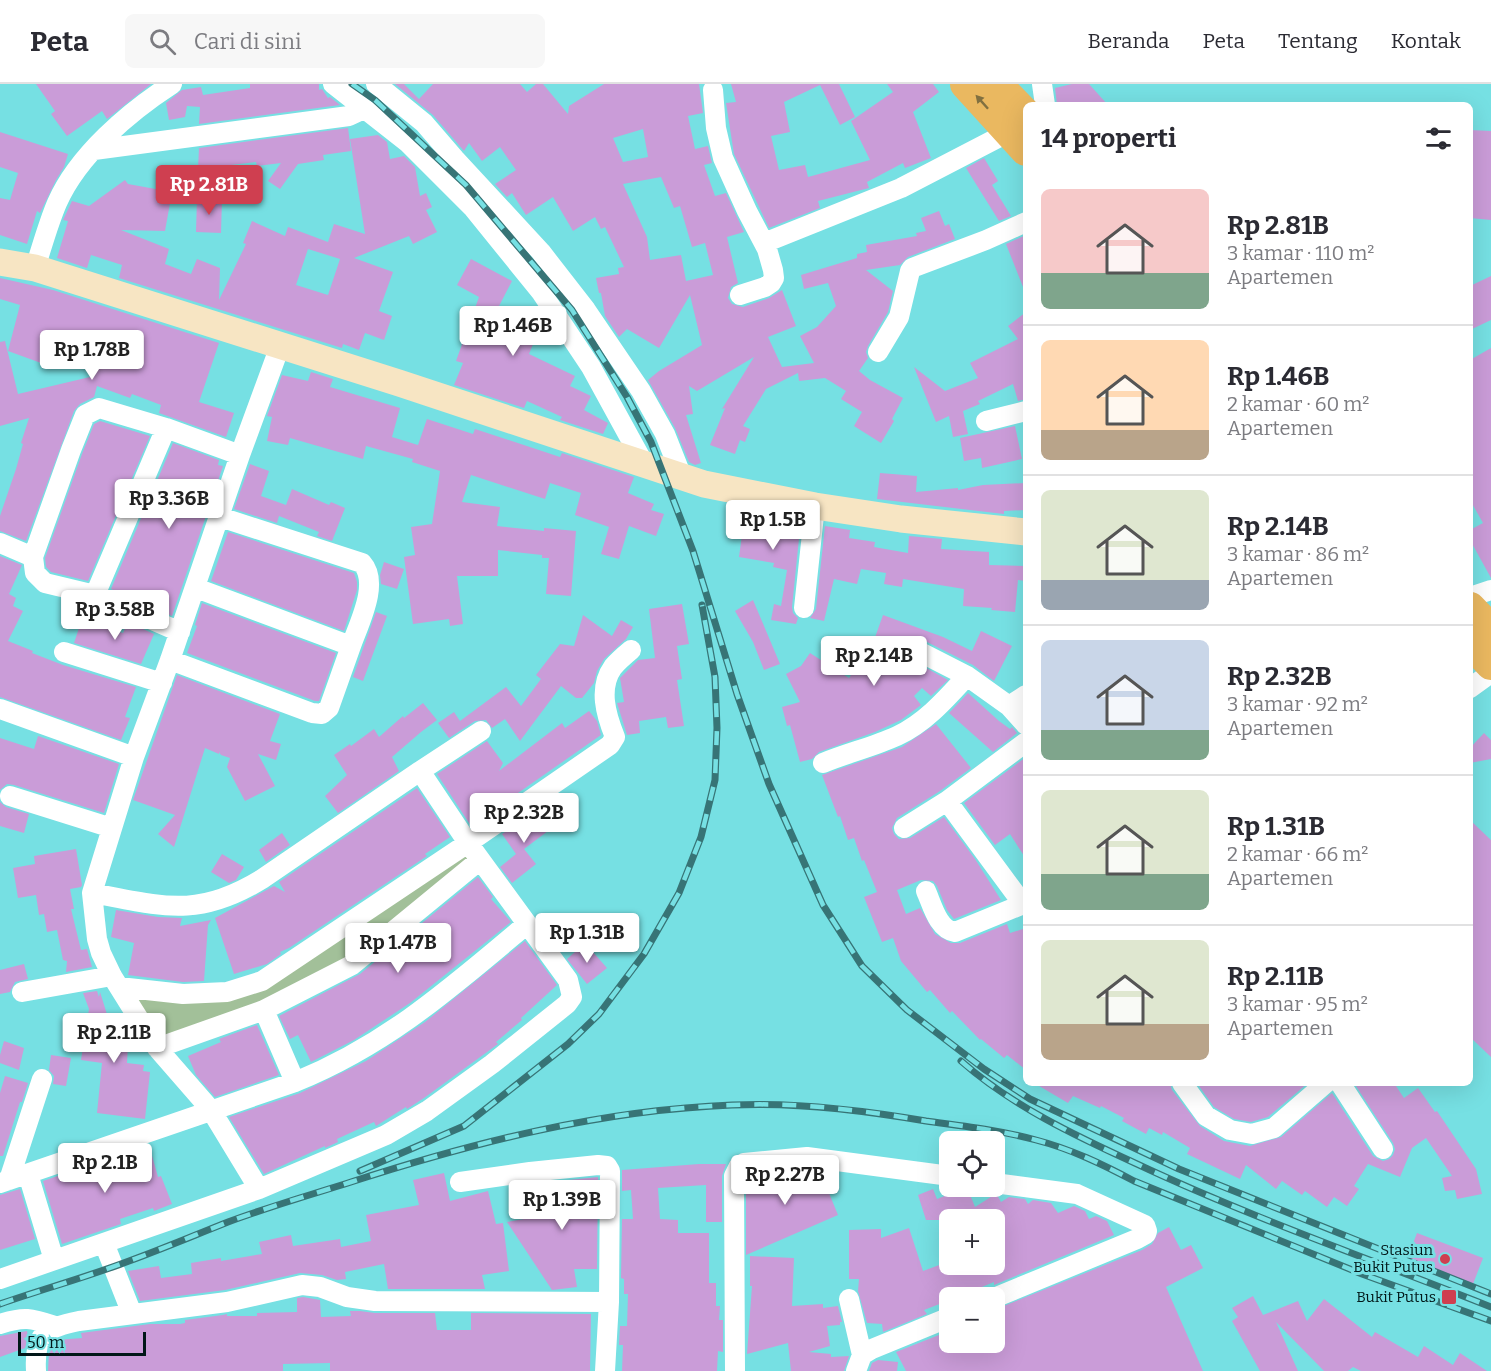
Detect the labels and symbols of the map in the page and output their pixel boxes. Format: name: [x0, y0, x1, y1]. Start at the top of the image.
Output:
one-way arrow: [975, 94, 989, 109]
pin: Rp 2.81B: [147, 165, 271, 216]
pin: Rp 1.46B: [451, 306, 575, 357]
pin: Rp 1.78B: [30, 330, 154, 381]
pin: Rp 3.36B: [107, 479, 231, 530]
pin: Rp 1.5B: [718, 500, 828, 551]
pin: Rp 3.58B: [53, 590, 177, 641]
pin: Rp 2.14B: [812, 636, 936, 687]
pin: Rp 2.32B: [462, 793, 586, 844]
pin: Rp 1.31B: [525, 913, 649, 964]
pin: Rp 1.47B: [336, 923, 460, 974]
pin: Rp 2.11B: [52, 1013, 176, 1064]
pin: Rp 2.1B: [50, 1143, 160, 1194]
pin: Rp 2.27B: [723, 1155, 847, 1206]
pin: Rp 1.39B: [500, 1180, 624, 1231]
place label: Stasiun Bukit Putus: [1353, 1241, 1433, 1276]
marker: Stasiun Bukit Putus: [1438, 1252, 1452, 1266]
place label: Bukit Putus: [1356, 1288, 1436, 1306]
marker: Bukit Putus: [1440, 1288, 1458, 1306]
scale bar: [18, 1329, 146, 1356]

